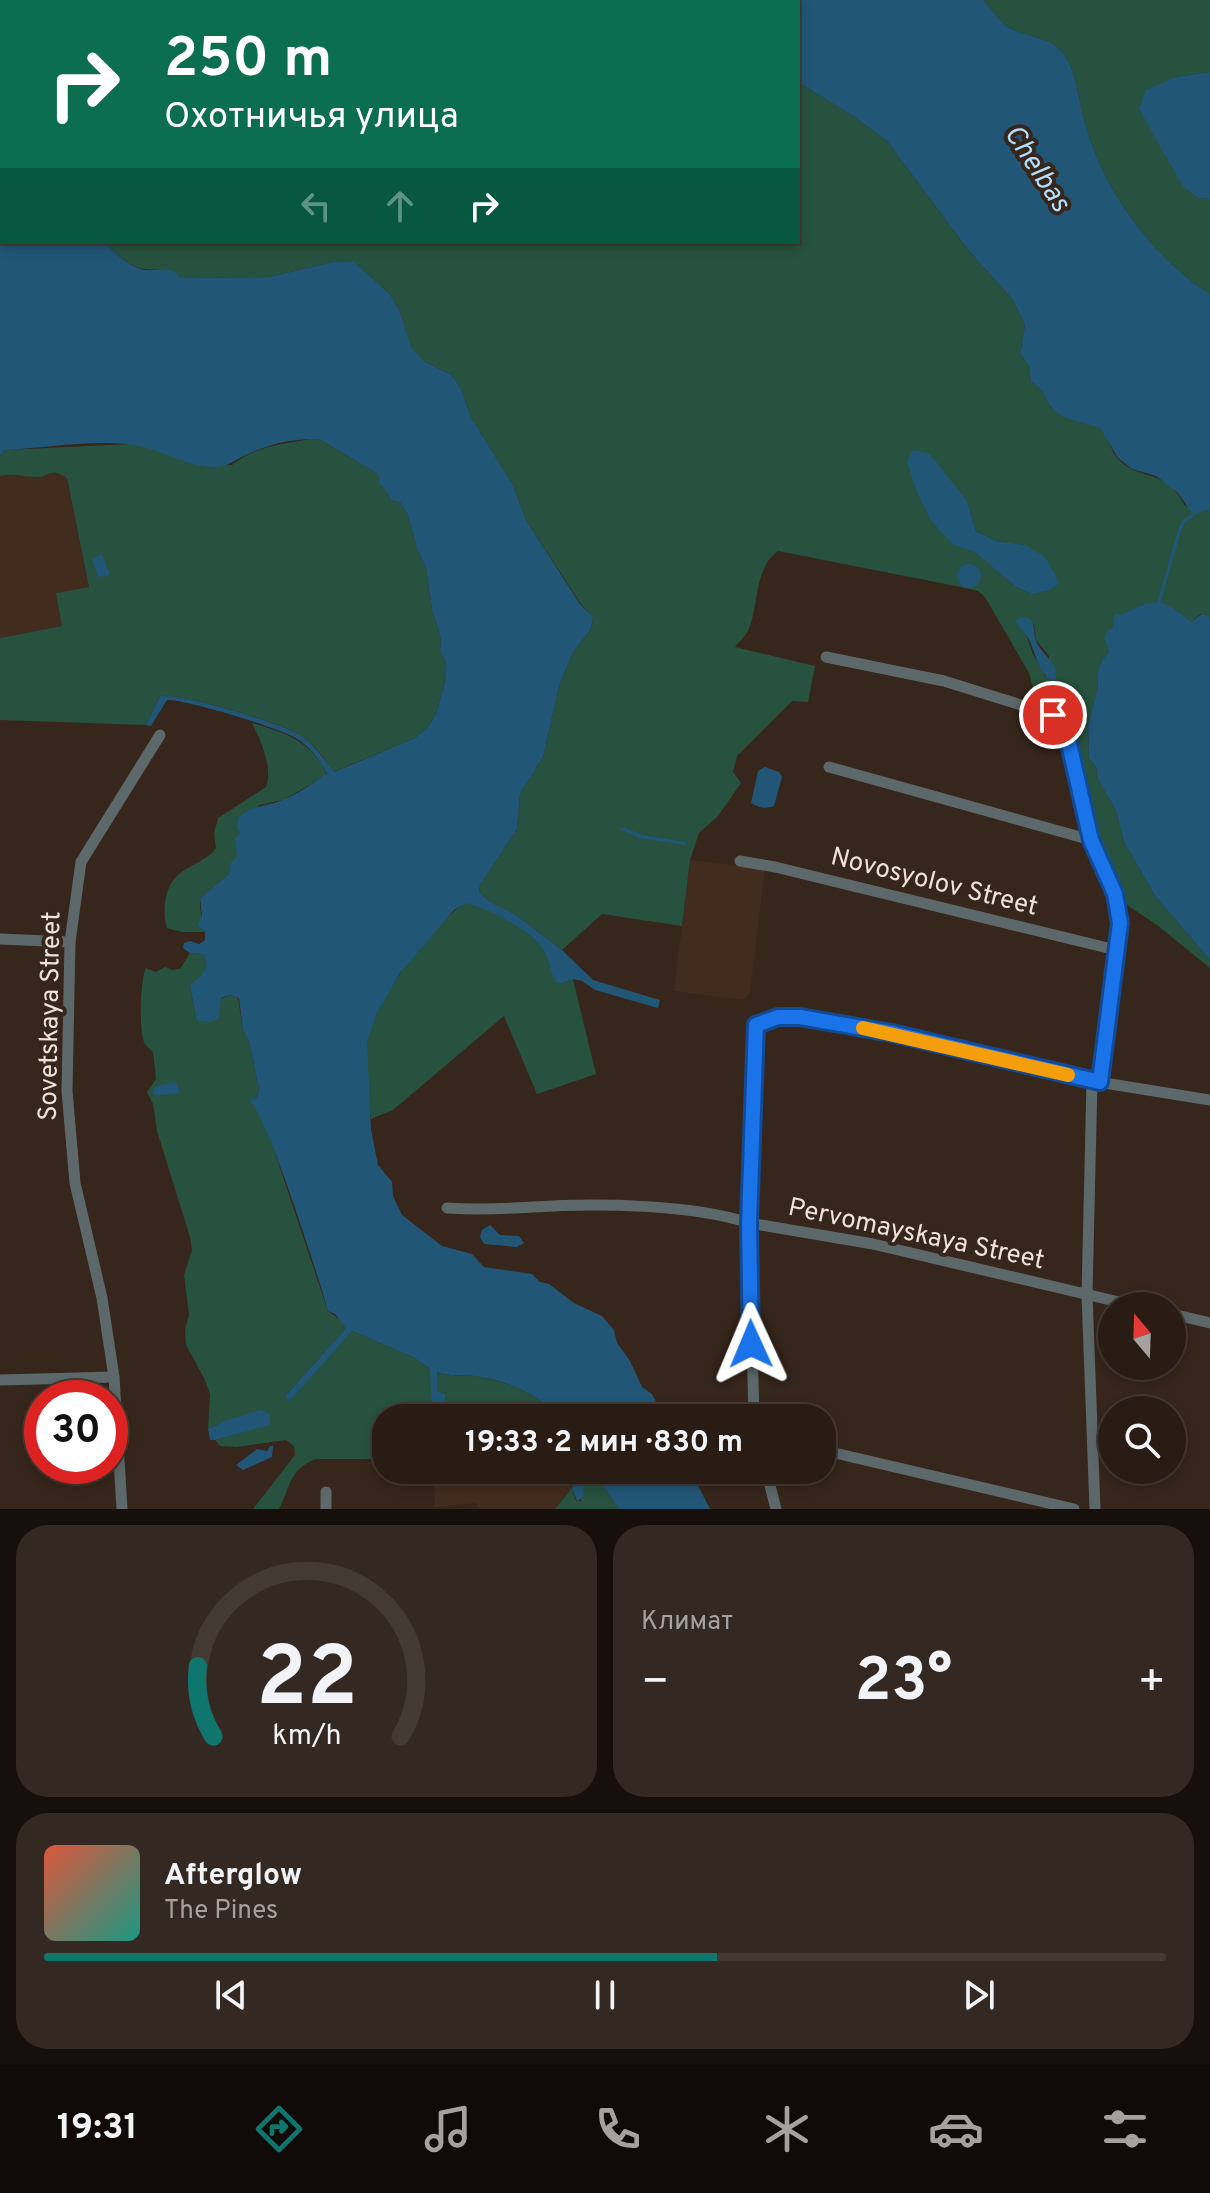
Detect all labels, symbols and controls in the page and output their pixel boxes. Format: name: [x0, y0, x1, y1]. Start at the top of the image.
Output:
text: 250 m: [164, 26, 332, 96]
icon: right: [32, 32, 136, 136]
text: Охотничья улица: [164, 95, 459, 141]
water label: Chelbas: [995, 119, 1078, 220]
icon: left: [294, 184, 338, 228]
icon: ahead: [378, 184, 422, 228]
icon: right: [462, 184, 506, 228]
pin: [1019, 681, 1087, 749]
icon: arrive: [1031, 693, 1075, 737]
street label: Novosyolov Street: [827, 841, 1041, 925]
street label: Sovetskaya Street: [33, 911, 69, 1121]
street label: Pervomayskaya Street: [785, 1192, 1047, 1278]
north arrow: [1098, 1292, 1186, 1380]
map controls: [1098, 1292, 1186, 1484]
position arrow: [709, 1302, 793, 1386]
speed limit sign: 30: [24, 1380, 128, 1484]
button: search: [1098, 1396, 1186, 1484]
text: 19:33 · 2 мин · 830 m: [465, 1425, 743, 1462]
text: Климат: [641, 1606, 733, 1639]
text: 22: [256, 1630, 357, 1735]
text: 23°: [855, 1646, 952, 1722]
text: −: [641, 1656, 669, 1712]
text: +: [1138, 1656, 1166, 1712]
text: km/h: [272, 1719, 341, 1755]
text: Afterglow: [164, 1858, 302, 1895]
text: The Pines: [164, 1895, 278, 1928]
icon: previous: [209, 1973, 253, 2017]
icon: pause: [583, 1973, 627, 2017]
icon: next: [957, 1973, 1001, 2017]
icon: directions: [251, 2101, 307, 2157]
icon: music: [420, 2101, 476, 2157]
icon: phone: [590, 2101, 646, 2157]
icon: climate: [759, 2101, 815, 2157]
icon: car: [928, 2101, 984, 2157]
icon: filters: [1097, 2101, 1153, 2157]
text: 19:31: [57, 2106, 138, 2152]

